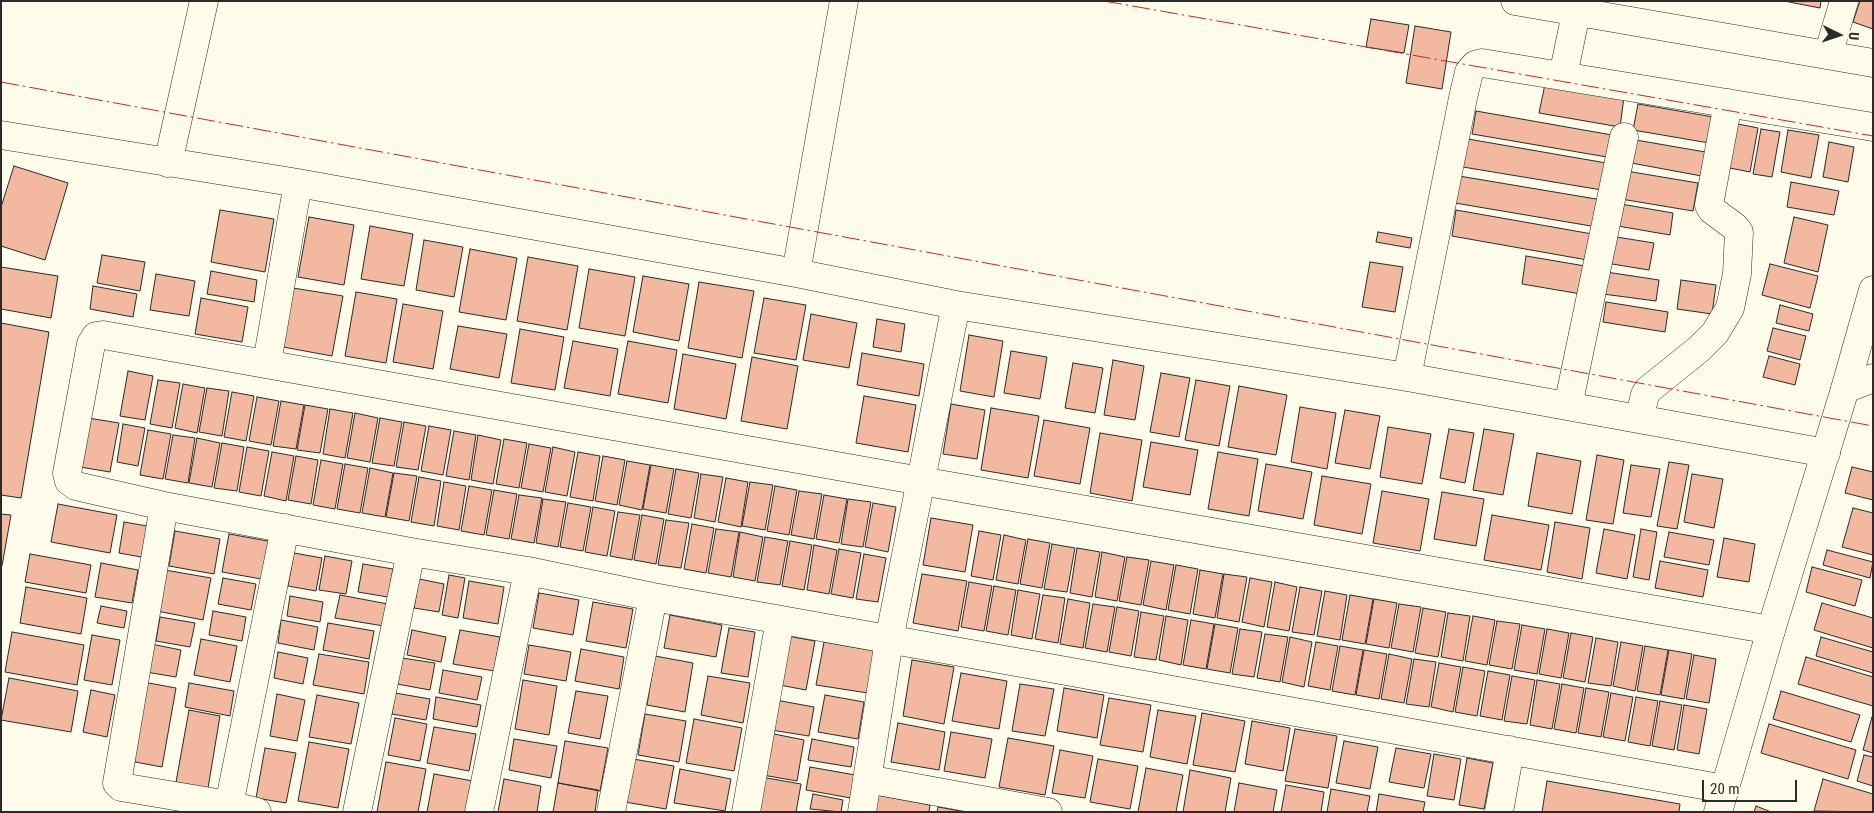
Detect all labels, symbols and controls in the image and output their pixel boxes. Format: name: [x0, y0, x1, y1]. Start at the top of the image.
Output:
north arrow: [1814, 10, 1864, 60]
text: U: [1846, 31, 1862, 41]
scale bar: [1704, 770, 1799, 802]
text: 20 m: [1710, 780, 1740, 798]

